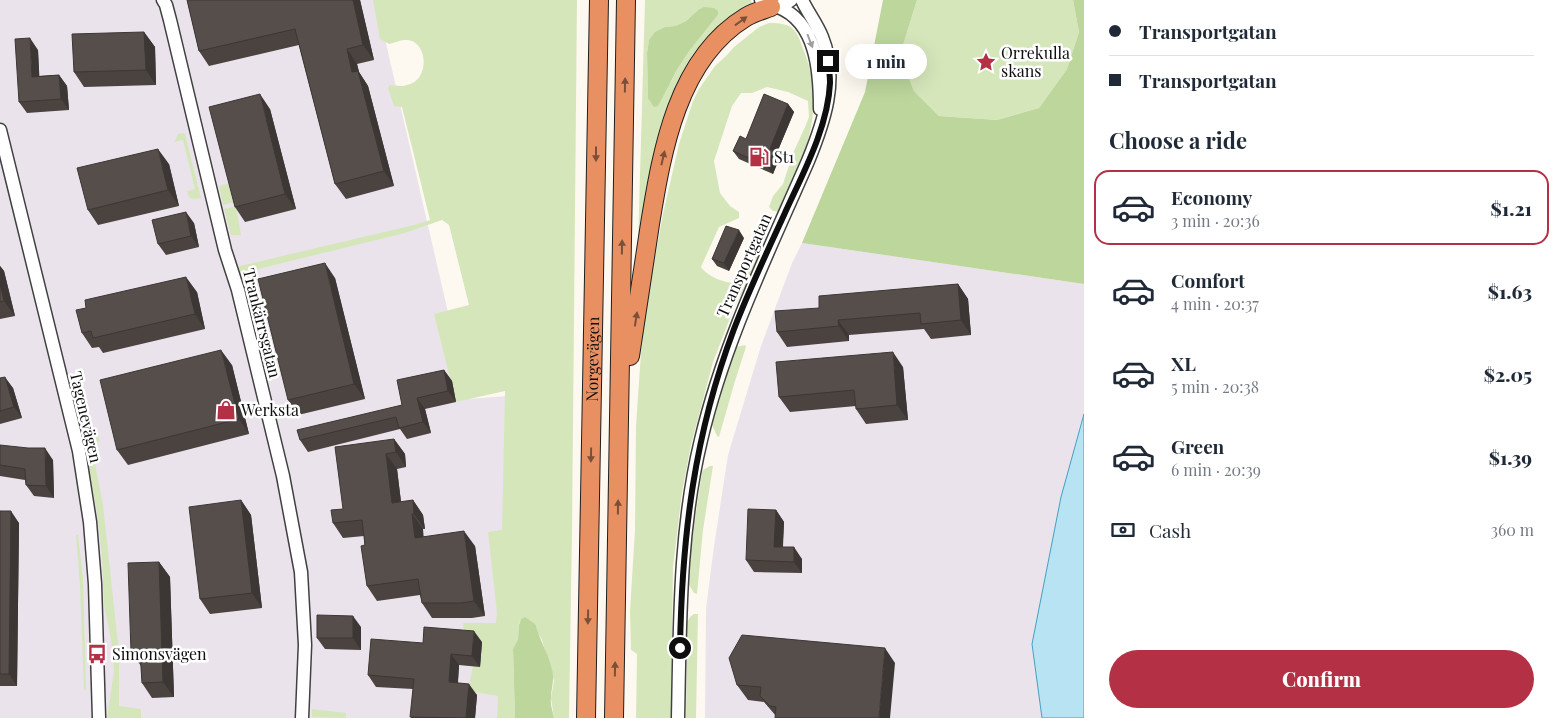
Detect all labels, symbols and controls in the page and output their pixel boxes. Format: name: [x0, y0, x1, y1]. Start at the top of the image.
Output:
one-way arrow: [734, 16, 748, 26]
text: Transportgatan: [1139, 18, 1277, 44]
one-way arrow: [806, 34, 814, 49]
place label: Orrekulla skans: [1001, 42, 1070, 81]
callout: 1 min: [846, 44, 928, 78]
route end: [817, 50, 839, 72]
text: 1 min: [866, 51, 906, 72]
place icon: Orrekulla skans: [975, 51, 997, 73]
text: Transportgatan: [1139, 67, 1277, 93]
one-way arrow: [621, 77, 629, 93]
text: Choose a ride: [1109, 125, 1247, 155]
one-way arrow: [591, 146, 599, 162]
fuel station icon: St1: [748, 146, 770, 168]
place label: St1: [774, 146, 794, 167]
one-way arrow: [659, 151, 667, 166]
text: Economy: [1171, 184, 1252, 210]
icon: car: [1111, 185, 1156, 230]
text: $1.21: [1491, 195, 1532, 221]
street label: Transportgatan: [711, 209, 776, 320]
text: 3 min · 20:36: [1171, 210, 1260, 231]
one-way arrow: [618, 239, 626, 255]
street label: Trankärrsgatan: [239, 266, 286, 380]
text: Comfort: [1171, 267, 1245, 293]
icon: car: [1111, 268, 1156, 313]
text: $1.63: [1488, 278, 1532, 304]
text: 4 min · 20:37: [1171, 293, 1259, 314]
one-way arrow: [632, 310, 640, 326]
street label: Norgevägen: [581, 316, 603, 402]
text: XL: [1171, 350, 1196, 376]
icon: car: [1111, 351, 1156, 396]
text: $2.05: [1484, 361, 1532, 387]
street label: Tagenevägen: [66, 369, 107, 465]
text: 5 min · 20:38: [1171, 376, 1259, 397]
shop icon: Werksta: [215, 399, 237, 421]
place label: Werksta: [240, 399, 299, 420]
text: Green: [1171, 433, 1224, 459]
icon: car: [1111, 434, 1156, 479]
text: $1.39: [1489, 444, 1532, 470]
one-way arrow: [587, 447, 595, 463]
text: 6 min · 20:39: [1171, 459, 1261, 480]
one-way arrow: [614, 499, 622, 515]
icon: cash: [1109, 516, 1137, 544]
text: Cash: [1149, 517, 1191, 543]
text: 360 m: [1491, 519, 1534, 540]
one-way arrow: [584, 609, 592, 625]
route start: [669, 637, 691, 659]
bus stop icon: Simonsvägen: [86, 643, 108, 665]
place label: Simonsvägen: [112, 643, 207, 664]
button: Confirm: [1109, 650, 1534, 708]
one-way arrow: [611, 661, 619, 677]

